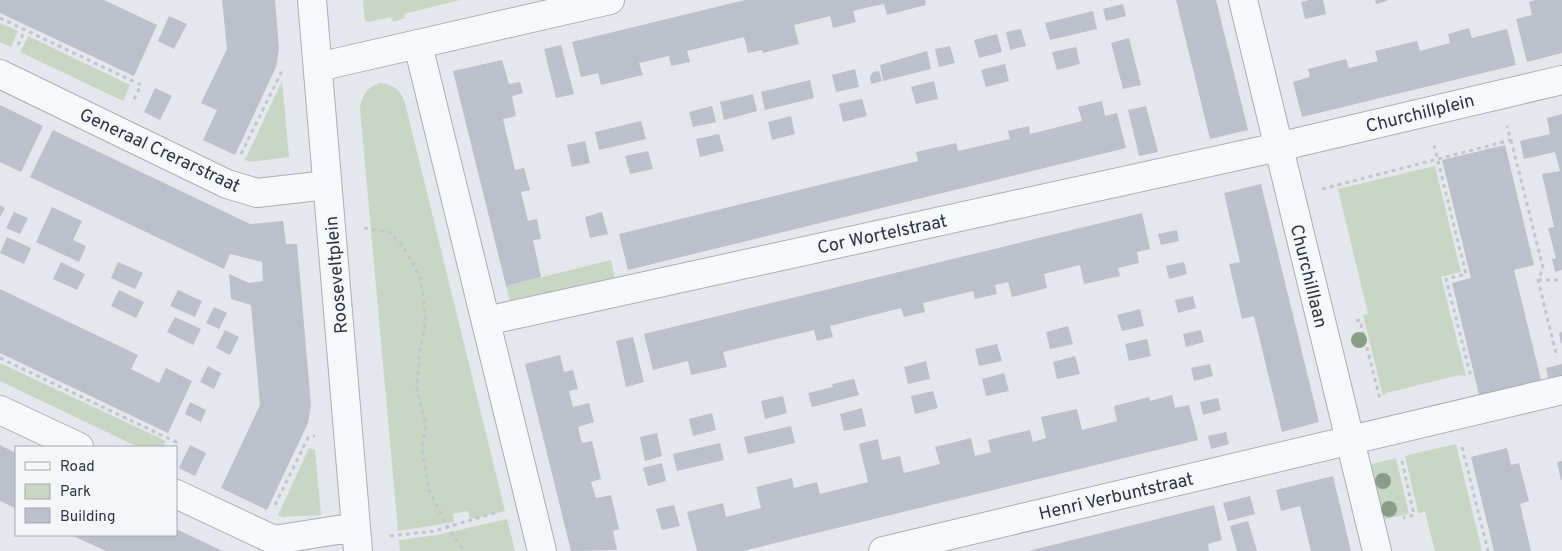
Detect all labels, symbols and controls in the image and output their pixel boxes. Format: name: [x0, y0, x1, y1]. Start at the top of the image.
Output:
street label: Churchillplein: [1364, 90, 1477, 139]
street label: Generaal Crerarstraat: [75, 104, 243, 199]
street label: Cor Wortelstraat: [815, 210, 949, 260]
street label: Rooseveltplein: [321, 215, 354, 335]
street label: Churchilllaan: [1284, 222, 1332, 330]
legend: [15, 446, 178, 536]
text: Road: [60, 458, 95, 477]
street label: Henri Verbuntstraat: [1037, 468, 1196, 526]
text: Park: [60, 483, 91, 502]
text: Building: [60, 508, 115, 527]

